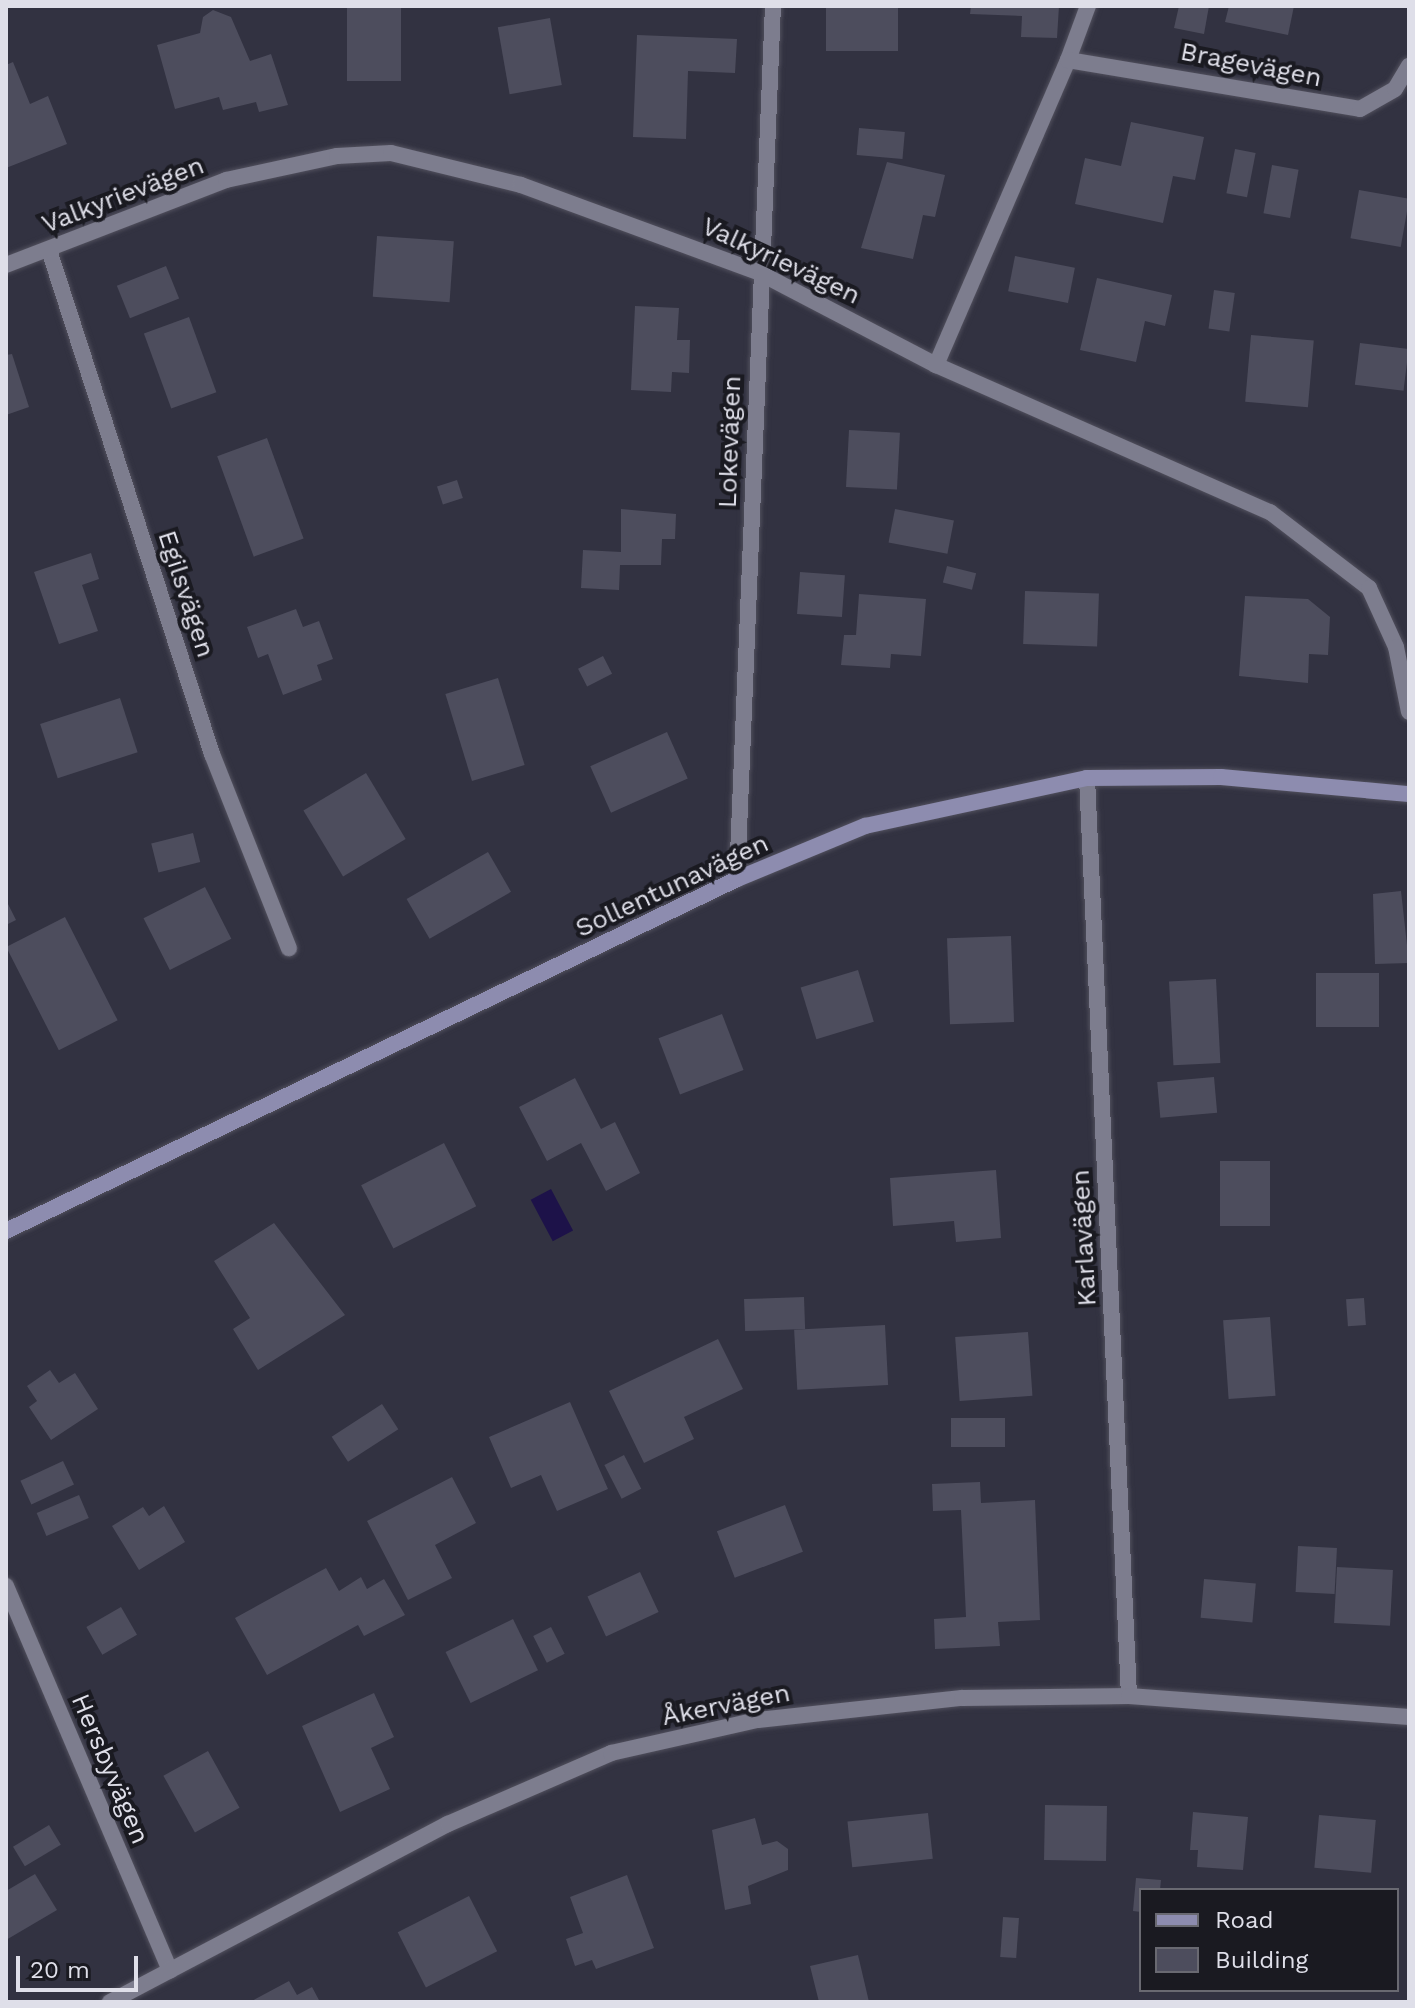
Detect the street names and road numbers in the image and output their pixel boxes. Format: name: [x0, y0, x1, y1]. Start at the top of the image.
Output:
street label: Bragevägen: [1178, 36, 1324, 94]
street label: Valkyrievägen: [38, 150, 208, 240]
street label: Valkyrievägen: [697, 211, 865, 311]
street label: Lokevägen: [712, 375, 748, 509]
street label: Egilsvägen: [151, 527, 221, 661]
street label: Sollentunavägen: [571, 828, 773, 944]
street label: Karlavägen: [1065, 1169, 1103, 1307]
street label: Åkervägen: [659, 1677, 793, 1733]
street label: Hersbyvägen: [64, 1689, 156, 1849]

